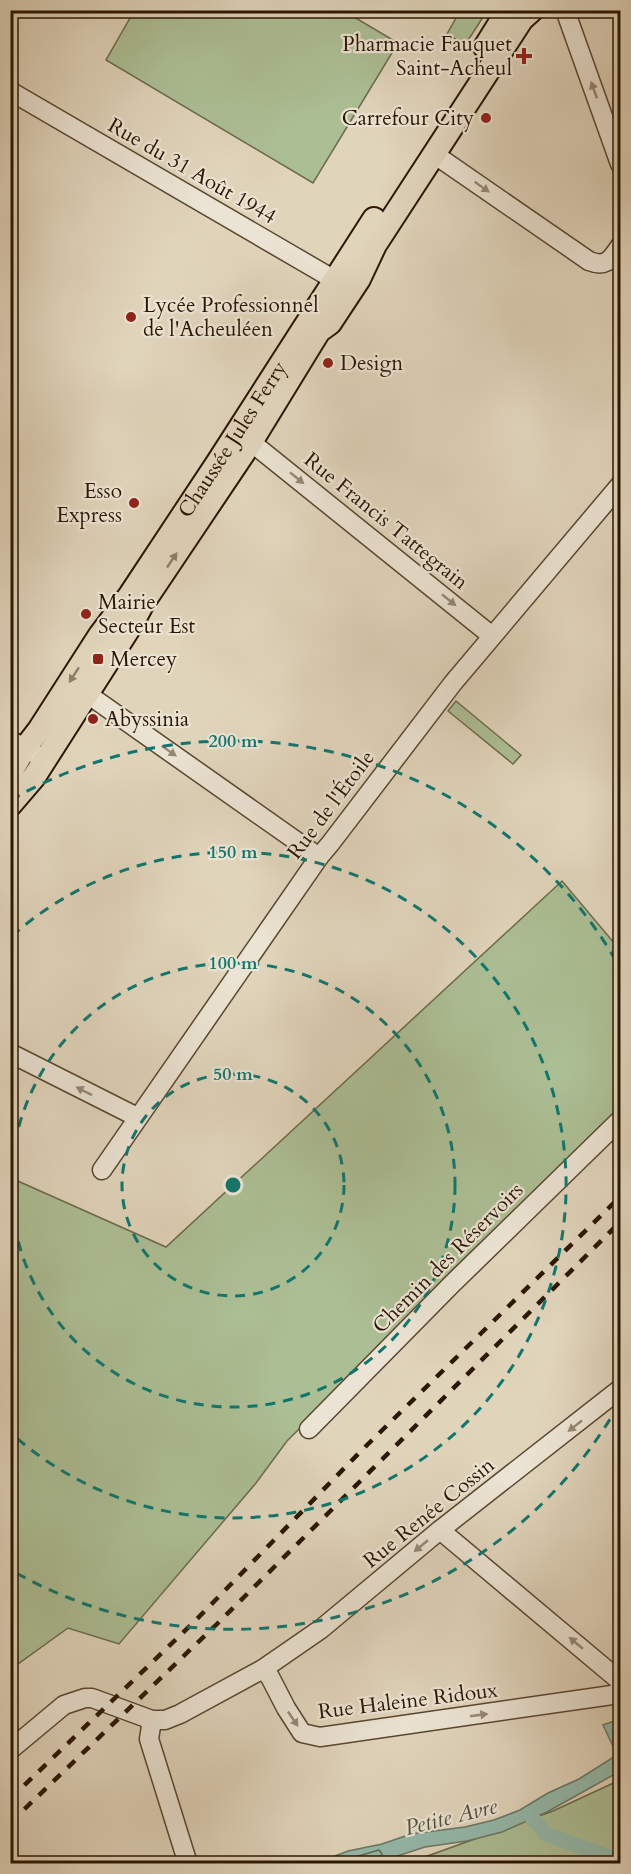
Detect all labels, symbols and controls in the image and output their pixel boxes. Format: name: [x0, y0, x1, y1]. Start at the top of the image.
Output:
place label: Pharmacie Fauquet Saint-Acheul: [342, 30, 512, 83]
marker: Pharmacie Fauquet Saint-Acheul: [517, 49, 531, 63]
one-way arrow: [588, 81, 598, 99]
place label: Carrefour City: [342, 104, 474, 133]
street label: Rue du 31 Août 1944: [103, 111, 282, 231]
marker: Carrefour City: [479, 111, 493, 125]
one-way arrow: [474, 181, 490, 192]
place label: Lycée Professionnel de l'Acheuléen: [143, 291, 319, 344]
marker: Lycée Professionnel de l'Acheuléen: [124, 310, 138, 324]
place label: Design: [340, 349, 403, 378]
street label: Chaussée Jules Ferry: [171, 355, 294, 523]
marker: Design: [321, 356, 335, 370]
street label: Rue Francis Tattegrain: [298, 446, 474, 596]
one-way arrow: [289, 471, 305, 484]
place label: Esso Express: [56, 477, 122, 530]
marker: Esso Express: [127, 496, 141, 510]
one-way arrow: [166, 553, 178, 569]
place label: Mairie Secteur Est: [98, 588, 196, 641]
one-way arrow: [441, 594, 457, 607]
marker: Mairie Secteur Est: [79, 607, 93, 621]
place label: Mercey: [110, 645, 177, 674]
marker: Mercey: [91, 652, 105, 666]
one-way arrow: [68, 667, 80, 683]
place label: Abyssinia: [105, 705, 189, 734]
marker: Abyssinia: [86, 712, 100, 726]
text: 200 m: [208, 729, 258, 754]
one-way arrow: [160, 745, 176, 757]
street label: Rue de l'Étoile: [280, 745, 382, 865]
text: 150 m: [208, 840, 258, 865]
text: 100 m: [208, 951, 258, 976]
text: 50 m: [213, 1062, 253, 1087]
one-way arrow: [76, 1086, 93, 1096]
centre of rings: [223, 1175, 243, 1195]
street label: Chemin des Réservoirs: [366, 1176, 530, 1340]
one-way arrow: [567, 1420, 583, 1433]
street label: Rue Renée Cossin: [357, 1451, 501, 1575]
one-way arrow: [414, 1539, 429, 1552]
one-way arrow: [569, 1637, 584, 1650]
street label: Rue Haleine Ridoux: [317, 1676, 500, 1726]
one-way arrow: [287, 1711, 299, 1727]
one-way arrow: [469, 1711, 488, 1720]
water label: Petite Avre: [402, 1791, 501, 1843]

